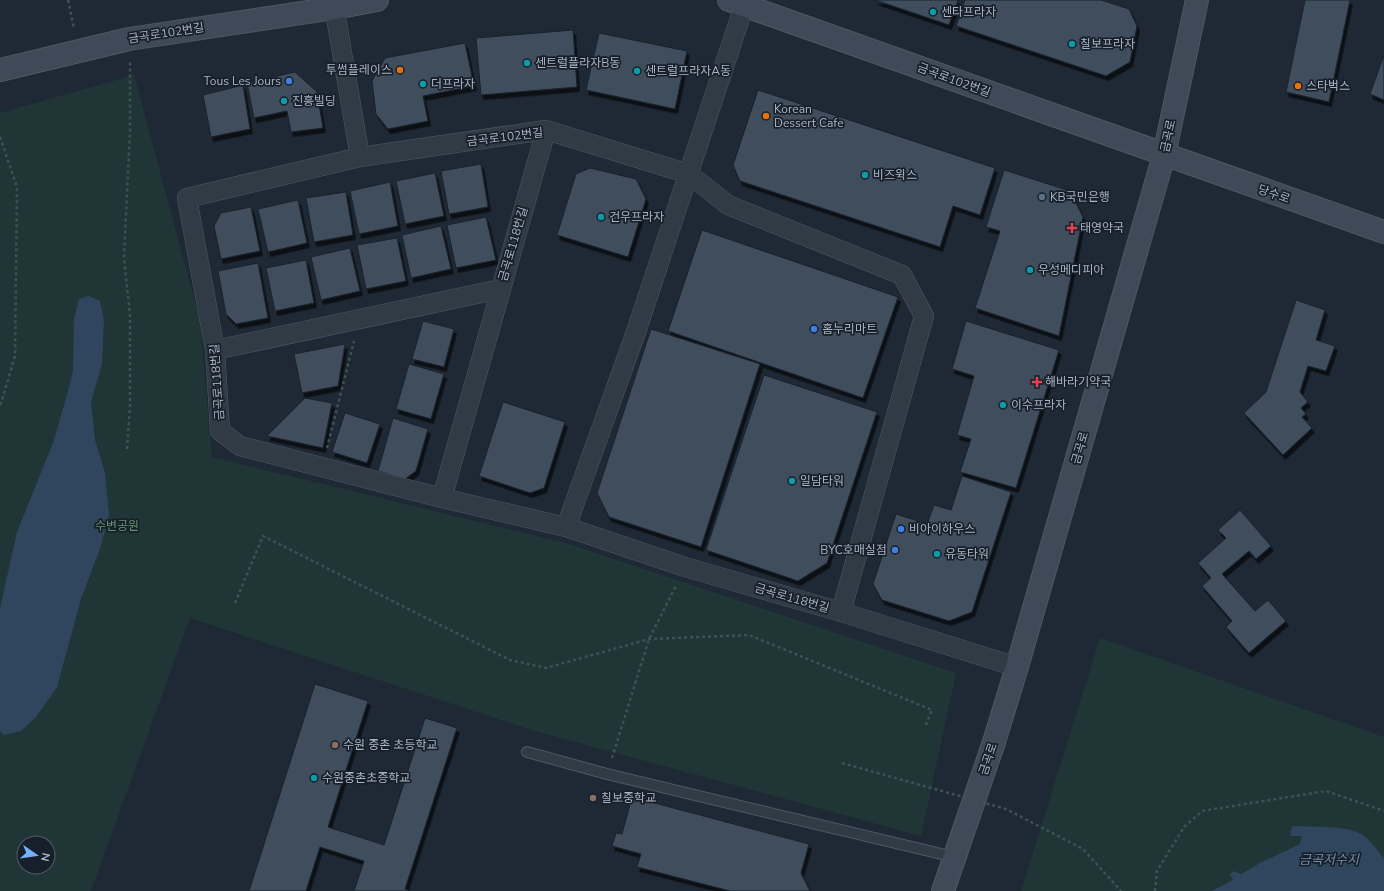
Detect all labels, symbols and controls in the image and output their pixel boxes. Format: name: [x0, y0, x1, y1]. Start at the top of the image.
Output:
place label: 센타프라자: [941, 4, 996, 20]
marker: 센타프라자: [928, 7, 938, 17]
street label: 금곡로102번길: [127, 19, 205, 47]
place label: 칠보프라자: [1080, 36, 1135, 52]
marker: 칠보프라자: [1067, 39, 1077, 49]
place label: 센트럴플라자B동: [535, 55, 620, 71]
marker: 센트럴플라자B동: [522, 58, 532, 68]
street label: 금곡로102번길: [915, 59, 993, 101]
place label: 투썸플레이스: [326, 62, 392, 78]
place label: 센트럴프라자A동: [645, 63, 731, 79]
marker: 투썸플레이스: [395, 65, 405, 75]
marker: 센트럴프라자A동: [632, 66, 642, 76]
place label: Tous Les Jours: [203, 73, 281, 89]
marker: Tous Les Jours: [284, 76, 294, 86]
place label: 더프라자: [431, 76, 475, 92]
place label: 스타벅스: [1306, 78, 1350, 94]
marker: 더프라자: [418, 79, 428, 89]
marker: 스타벅스: [1293, 81, 1303, 91]
place label: 진흥빌딩: [292, 93, 336, 109]
marker: 진흥빌딩: [279, 96, 289, 106]
place label: Korean Dessert Cafe: [774, 101, 844, 131]
marker: Korean Dessert Cafe: [761, 111, 771, 121]
street label: 금곡로: [1157, 118, 1179, 154]
street label: 금곡로102번길: [466, 124, 544, 150]
place label: 비즈윅스: [873, 167, 917, 183]
marker: 비즈윅스: [860, 170, 870, 180]
street label: 당수로: [1256, 181, 1292, 207]
place label: KB국민은행: [1050, 189, 1110, 205]
marker: KB국민은행: [1037, 192, 1047, 202]
street label: 금곡로118번길: [495, 205, 531, 283]
place label: 건우프라자: [609, 209, 664, 225]
marker: 건우프라자: [596, 212, 606, 222]
place label: 태영약국: [1080, 220, 1124, 236]
marker: 태영약국: [1067, 223, 1077, 233]
place label: 우성메디피아: [1038, 262, 1104, 278]
marker: 우성메디피아: [1025, 265, 1035, 275]
place label: 홈누리마트: [822, 321, 877, 337]
marker: 홈누리마트: [809, 324, 819, 334]
street label: 금곡로118번길: [206, 343, 228, 421]
place label: 해바라기약국: [1045, 374, 1111, 390]
marker: 해바라기약국: [1032, 377, 1042, 387]
place label: 이수프라자: [1011, 397, 1066, 413]
marker: 이수프라자: [998, 400, 1008, 410]
street label: 금곡로: [1068, 430, 1092, 466]
place label: 일담타워: [800, 473, 844, 489]
marker: 일담타워: [787, 476, 797, 486]
park label: 수변공원: [95, 518, 139, 534]
place label: 비아이하우스: [909, 521, 975, 537]
marker: 비아이하우스: [896, 524, 906, 534]
place label: BYC호매실점: [820, 542, 887, 558]
marker: BYC호매실점: [890, 545, 900, 555]
place label: 유동타워: [945, 546, 989, 562]
marker: 유동타워: [932, 549, 942, 559]
street label: 금곡로118번길: [753, 580, 831, 616]
place label: 수원 중촌 초등학교: [343, 737, 438, 753]
marker: 수원 중촌 초등학교: [330, 740, 340, 750]
street label: 금곡로: [975, 741, 1001, 777]
place label: 수원중촌초증학교: [322, 770, 410, 786]
marker: 수원중촌초증학교: [309, 773, 319, 783]
place label: 칠보중학교: [601, 790, 656, 806]
marker: 칠보중학교: [588, 793, 598, 803]
north arrow: [16, 835, 56, 875]
text: N: [37, 851, 53, 863]
water label: 금곡저수지: [1299, 851, 1360, 869]

